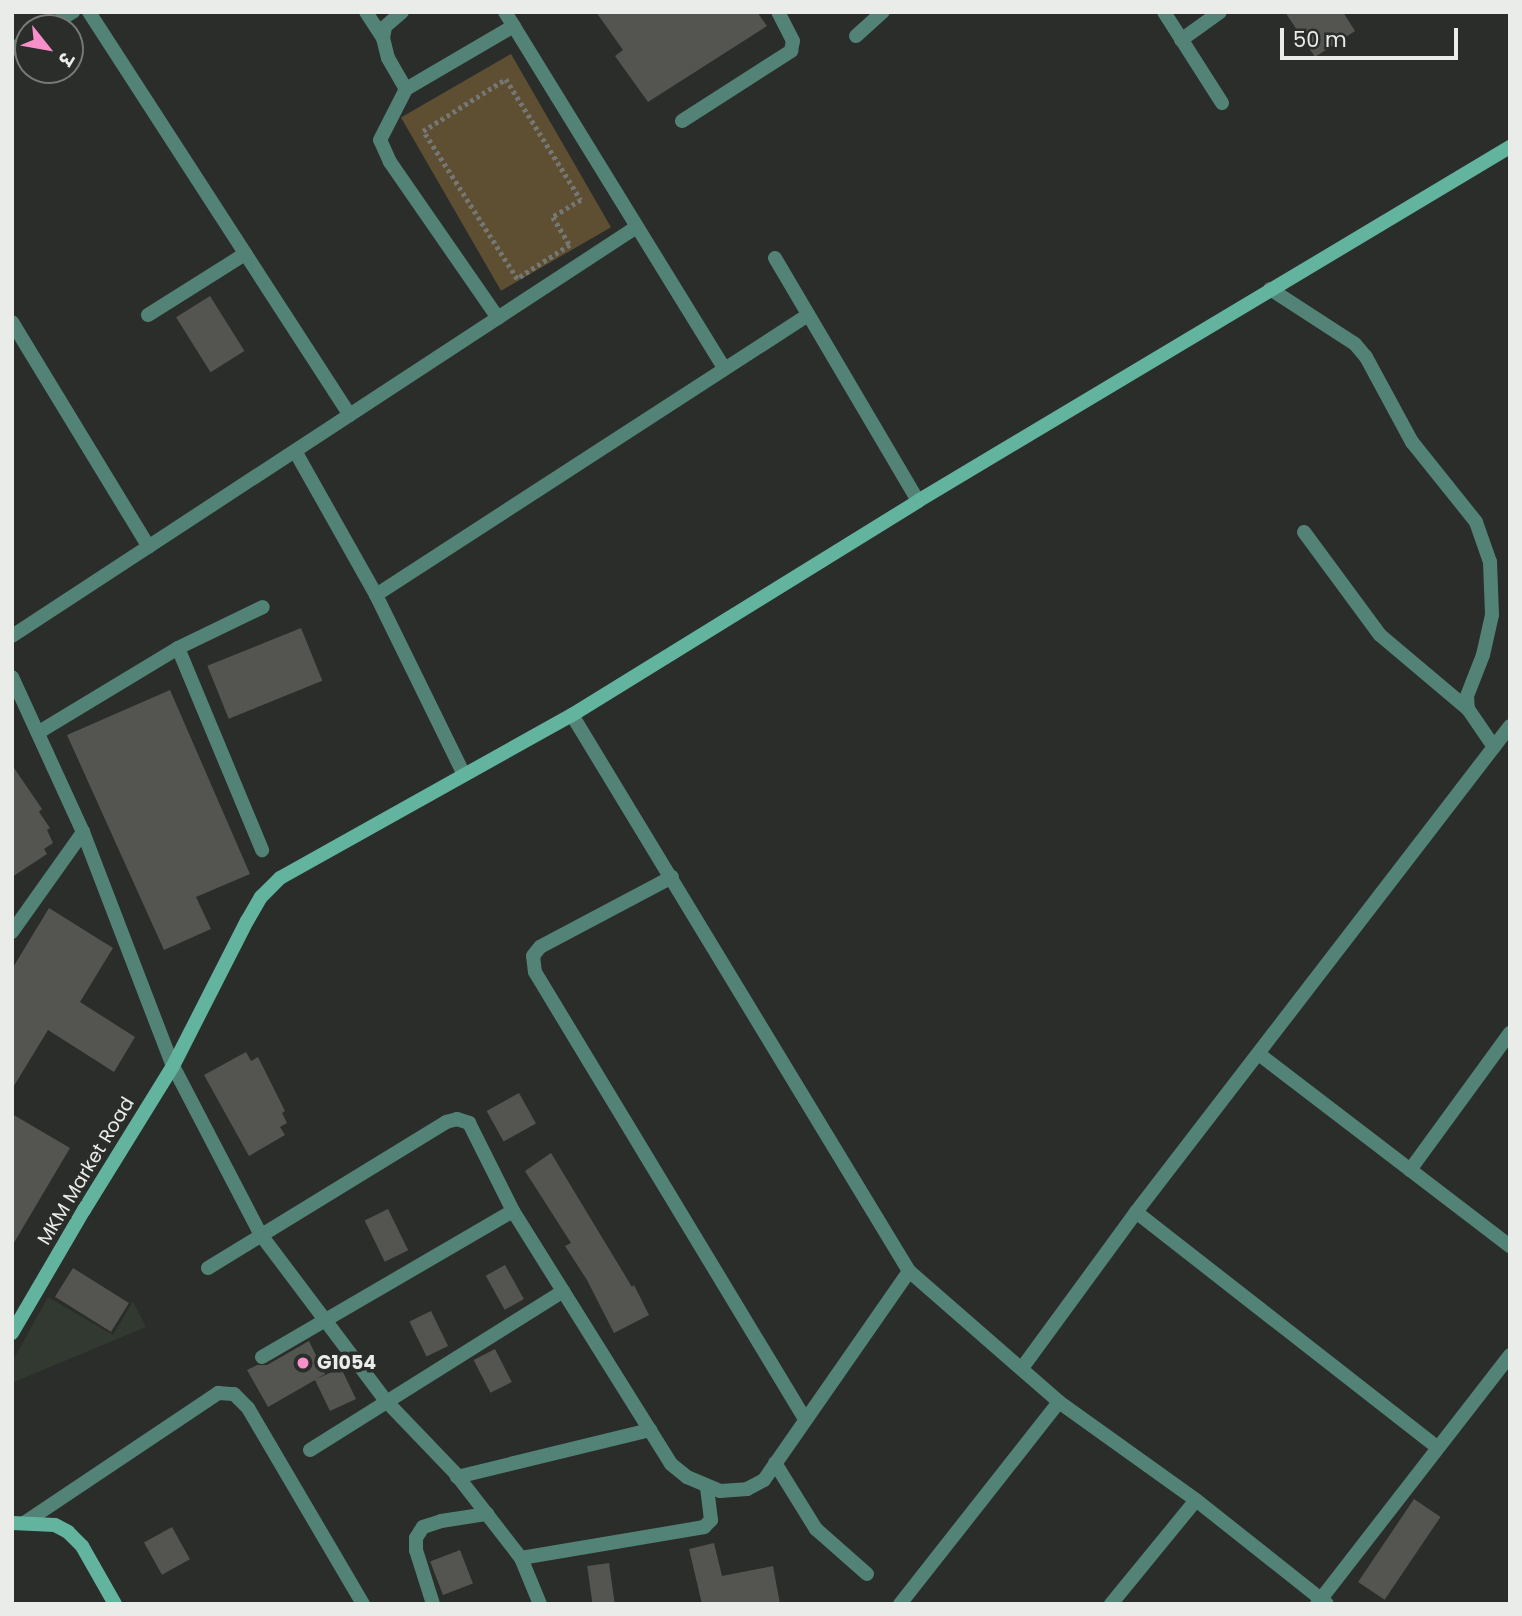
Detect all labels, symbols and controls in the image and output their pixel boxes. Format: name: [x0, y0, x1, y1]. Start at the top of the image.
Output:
north arrow: [14, 14, 84, 84]
scale bar: [1284, 14, 1462, 58]
text: 50 m: [1293, 25, 1347, 54]
text: उ: [51, 47, 80, 71]
street label: MKM Market Road: [33, 1093, 139, 1249]
place label: G1054: [317, 1352, 376, 1374]
marker: G1054: [295, 1355, 311, 1371]

